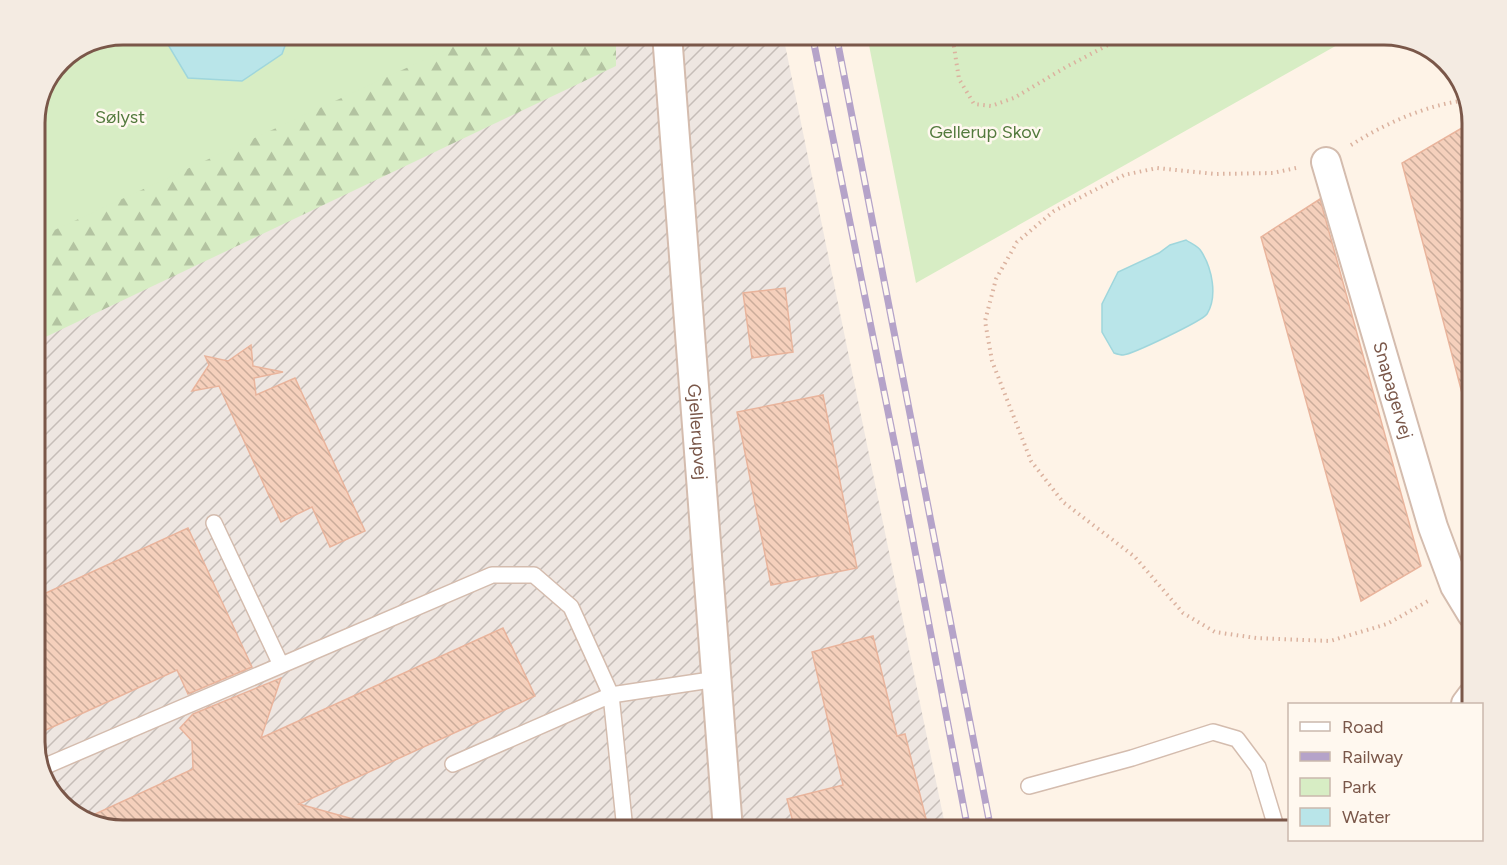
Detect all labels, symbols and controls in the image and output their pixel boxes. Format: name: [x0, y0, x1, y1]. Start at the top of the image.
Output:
park label: Sølyst: [95, 106, 145, 128]
park label: Gellerup Skov: [929, 121, 1041, 143]
street label: Snapagervej: [1368, 339, 1418, 442]
street label: Gjellerupvej: [683, 383, 712, 481]
legend: [1288, 703, 1483, 841]
text: Road: [1342, 716, 1383, 738]
text: Railway: [1342, 746, 1404, 768]
text: Park: [1342, 776, 1377, 798]
text: Water: [1342, 806, 1390, 828]

